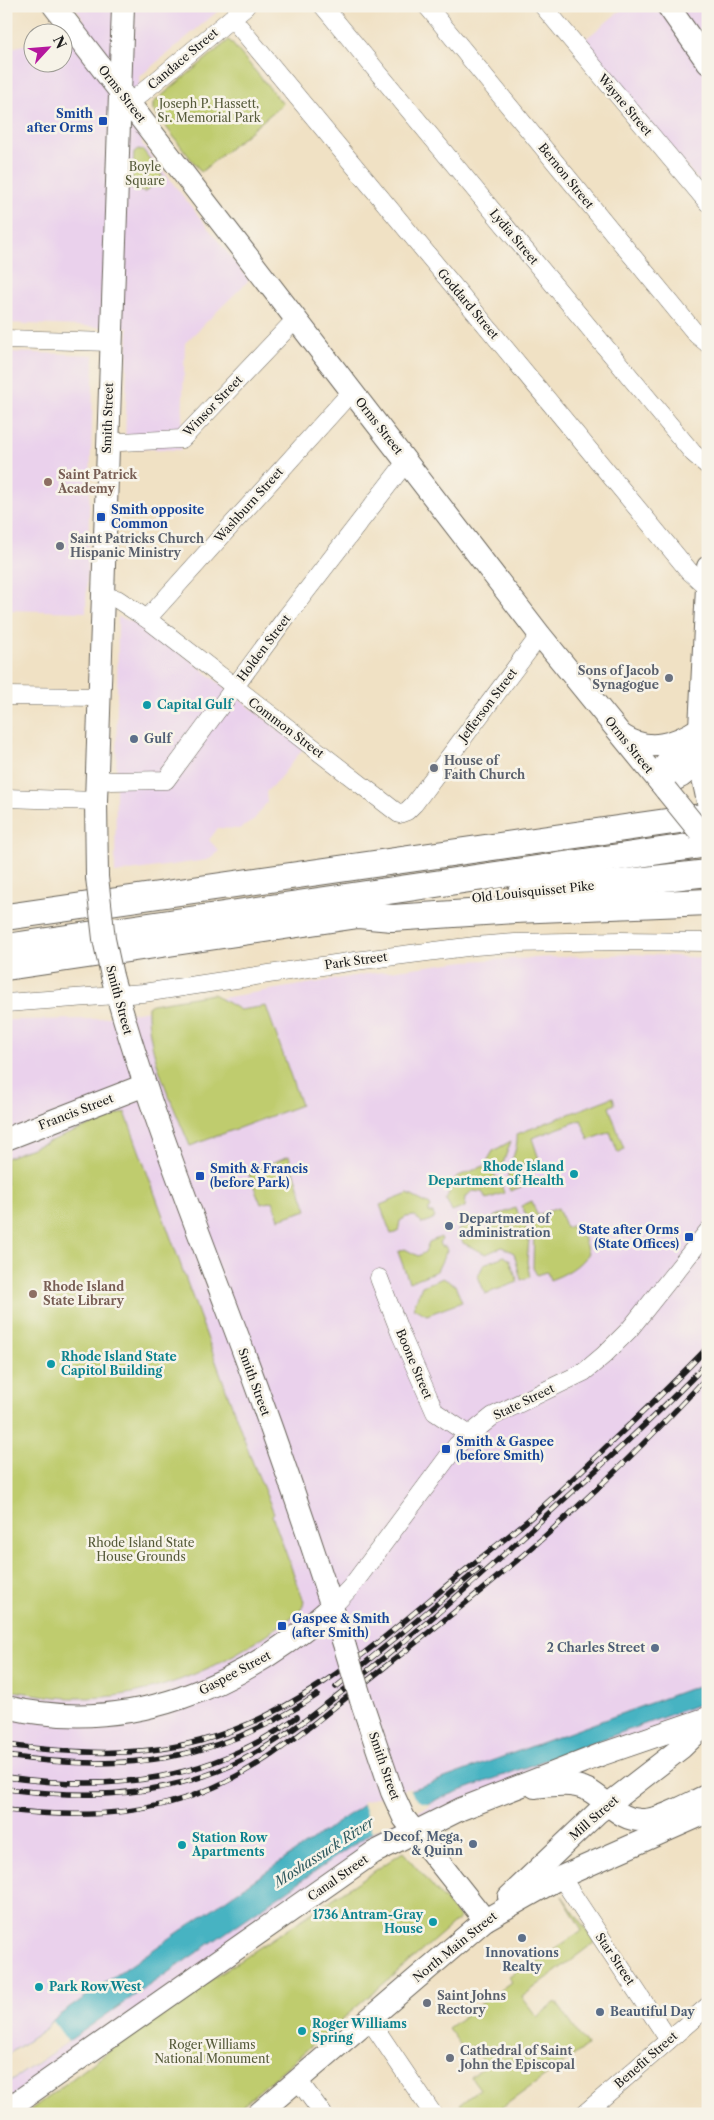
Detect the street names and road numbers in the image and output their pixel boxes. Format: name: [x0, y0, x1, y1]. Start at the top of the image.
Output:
street label: Candace Street: [145, 24, 221, 92]
street label: Orms Street: [95, 62, 150, 126]
street label: Wayne Street: [594, 70, 656, 139]
street label: Bernon Street: [535, 140, 598, 212]
street label: Lydia Street: [487, 206, 542, 268]
street label: Goddard Street: [435, 265, 503, 343]
street label: Winsor Street: [179, 372, 246, 440]
street label: Smith Street: [99, 382, 116, 454]
street label: Orms Street: [352, 394, 407, 458]
street label: Washburn Street: [210, 464, 287, 546]
street label: Holden Street: [234, 611, 294, 684]
street label: Jefferson Street: [454, 664, 521, 746]
street label: Common Street: [245, 694, 328, 761]
street label: Orms Street: [602, 713, 657, 777]
street label: Old Louisquisset Pike: [471, 878, 595, 905]
street label: Park Street: [324, 949, 389, 972]
street label: Smith Street: [103, 964, 136, 1037]
street label: Francis Street: [36, 1090, 116, 1133]
street label: Boone Street: [393, 1327, 436, 1402]
street label: Smith Street: [235, 1346, 274, 1418]
street label: State Street: [491, 1380, 557, 1423]
street label: Gaspee Street: [196, 1647, 274, 1698]
street label: Smith Street: [366, 1730, 403, 1803]
street label: Mill Street: [566, 1792, 622, 1843]
street label: Canal Street: [305, 1851, 371, 1904]
street label: North Main Street: [410, 1908, 500, 1985]
street label: Star Street: [592, 1930, 639, 1988]
street label: Benefit Street: [611, 2028, 681, 2091]

